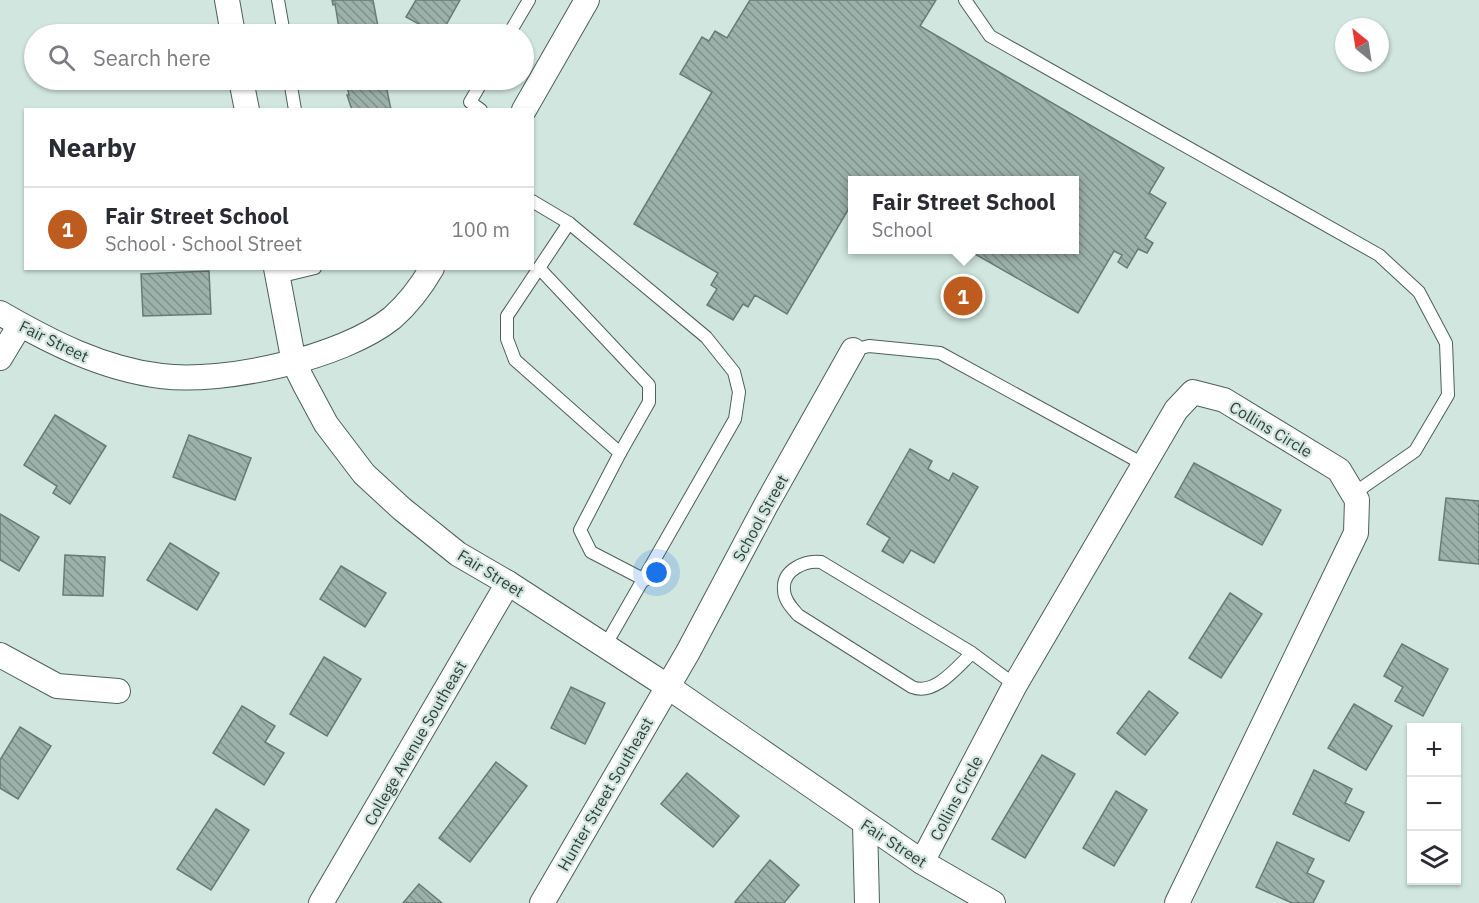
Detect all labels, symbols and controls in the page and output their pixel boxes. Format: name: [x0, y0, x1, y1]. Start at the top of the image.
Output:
north arrow: [1335, 18, 1389, 72]
search box: [24, 24, 534, 90]
icon: search: [45, 41, 78, 74]
text: Search here: [93, 43, 211, 72]
text: Nearby: [48, 130, 136, 164]
popup: [848, 176, 1079, 254]
text: Fair Street School: [872, 187, 1055, 216]
text: Fair Street School: [105, 201, 289, 230]
text: 1: [62, 216, 74, 243]
text: 100 m: [452, 216, 510, 243]
text: School: [872, 216, 933, 243]
text: School · School Street: [105, 230, 302, 257]
pin: 1: [944, 274, 982, 318]
street label: Fair Street: [16, 316, 92, 366]
street label: Collins Circle: [1226, 396, 1316, 462]
street label: School Street: [728, 471, 792, 565]
street label: Fair Street: [454, 545, 528, 601]
your location: [642, 558, 671, 587]
street label: College Avenue Southeast: [360, 657, 470, 829]
street label: Hunter Street Southeast: [553, 714, 657, 874]
map controls: [1407, 723, 1461, 885]
button: +: [1407, 723, 1461, 777]
street label: Collins Circle: [925, 752, 987, 844]
button: −: [1407, 777, 1461, 831]
street label: Fair Street: [857, 814, 931, 872]
button: layers: [1407, 831, 1461, 885]

